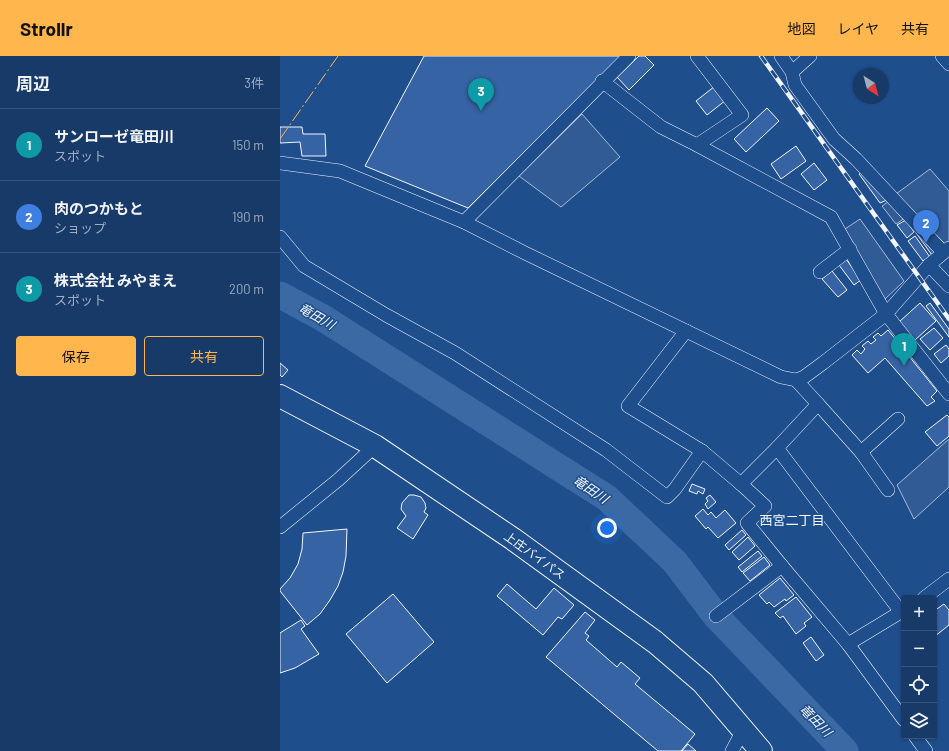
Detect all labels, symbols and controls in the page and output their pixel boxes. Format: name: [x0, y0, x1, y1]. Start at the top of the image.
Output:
text: Strollr: [20, 17, 73, 40]
text: 地図: [787, 20, 815, 37]
text: レイヤ: [837, 20, 879, 37]
text: 共有: [901, 20, 929, 37]
north arrow: [853, 68, 889, 104]
text: 周辺: [16, 73, 50, 93]
text: 3件: [244, 75, 264, 91]
pin: 3: [468, 78, 494, 111]
text: サンローゼ竜田川: [54, 127, 174, 145]
text: 1: [27, 137, 31, 153]
text: 150 m: [232, 137, 264, 153]
text: スポット: [54, 148, 106, 164]
text: 肉のつかもと: [54, 199, 144, 217]
text: 2: [25, 209, 33, 225]
text: 190 m: [232, 209, 264, 225]
pin: 2: [913, 210, 939, 243]
text: ショップ: [54, 220, 106, 236]
text: 株式会社 みやまえ: [54, 271, 177, 289]
text: 3: [25, 281, 33, 297]
text: 200 m: [229, 281, 264, 297]
text: スポット: [54, 292, 106, 308]
water label: 竜田川: [296, 299, 340, 334]
pin: 1: [891, 333, 917, 366]
button: 保存: [16, 336, 136, 376]
button: 共有: [144, 336, 264, 376]
water label: 竜田川: [570, 471, 613, 508]
district label: 西宮二丁目: [759, 512, 825, 528]
your location: [597, 518, 617, 538]
street label: 上庄バイパス: [502, 528, 568, 582]
map controls: [901, 595, 937, 739]
button: +: [901, 595, 937, 631]
button: −: [901, 631, 937, 667]
button: locate: [901, 667, 937, 703]
water label: 竜田川: [797, 700, 837, 741]
button: layers: [901, 703, 937, 739]

